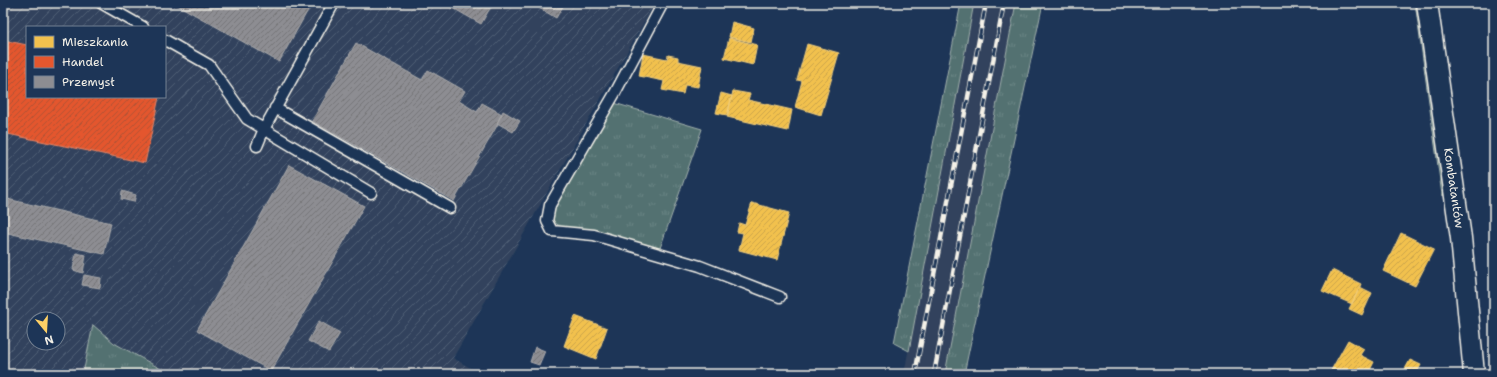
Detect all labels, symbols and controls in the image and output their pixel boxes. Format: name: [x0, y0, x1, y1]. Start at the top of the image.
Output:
legend: [26, 26, 166, 98]
text: Mieszkania: [62, 34, 128, 50]
text: Handel: [62, 54, 104, 70]
text: Przemysł: [62, 74, 115, 90]
street label: Kombatantów: [1440, 147, 1468, 230]
north arrow: [26, 311, 66, 351]
text: N: [42, 332, 55, 349]

